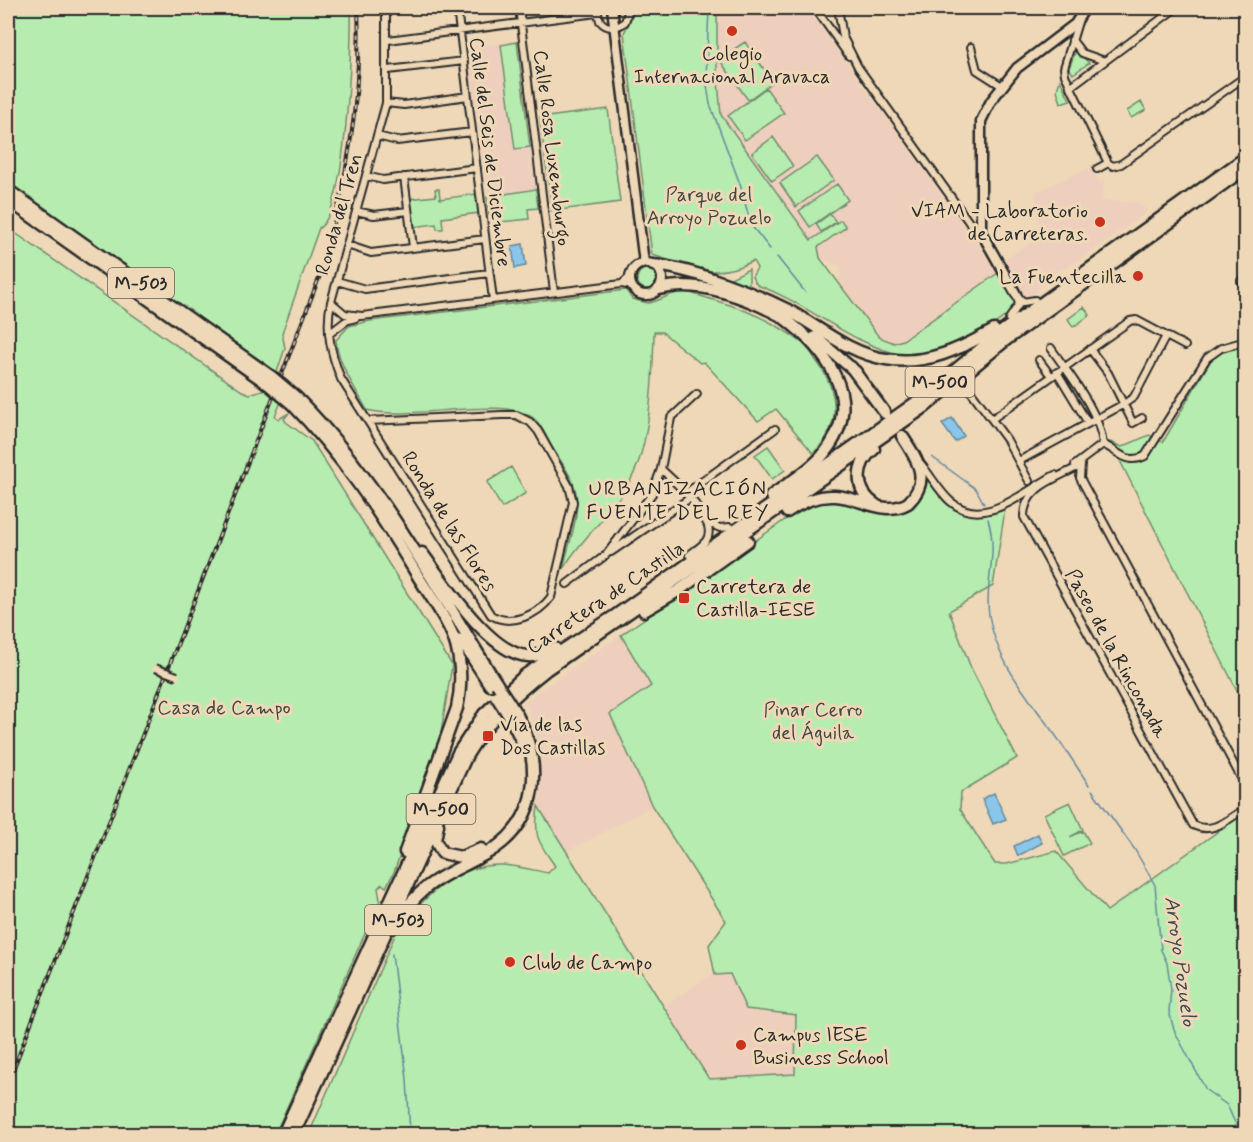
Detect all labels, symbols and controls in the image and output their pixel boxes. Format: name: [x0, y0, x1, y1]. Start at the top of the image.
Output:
marker: Colegio Internacional Aravaca: [725, 24, 739, 38]
street label: Calle del Seis de Diciembre: [462, 36, 517, 268]
place label: Colegio Internacional Aravaca: [634, 41, 830, 91]
street label: Calle Rosa Luxemburgo: [524, 49, 577, 248]
street label: Ronda del Tren: [309, 150, 370, 278]
park label: Parque del Arroyo Pozuelo: [647, 182, 771, 232]
place label: VIAM - Laboratorio de Carreteras.: [911, 198, 1088, 248]
marker: VIAM - Laboratorio de Carreteras.: [1093, 215, 1107, 229]
place label: La Fuentecilla: [999, 264, 1127, 291]
road number: M-503: [108, 268, 174, 298]
marker: La Fuentecilla: [1131, 269, 1145, 283]
road number: M-500: [906, 367, 974, 397]
street label: Ronda de las Flores: [395, 447, 503, 597]
district label: URBANIZACIÓN FUENTE DEL REY: [586, 475, 770, 527]
street label: Carretera de Castilla: [522, 535, 690, 661]
street label: Paseo de la Rinconada: [1058, 564, 1174, 744]
place label: Carretera de Castilla-IESE: [696, 574, 815, 624]
marker: Carretera de Castilla-IESE: [677, 591, 691, 605]
park label: Casa de Campo: [157, 695, 291, 722]
park label: Pinar Cerro del Águila: [764, 697, 862, 747]
place label: Vía de las Dos Castillas: [500, 712, 605, 762]
marker: Vía de las Dos Castillas: [481, 729, 495, 743]
road number: M-500: [406, 794, 476, 824]
water label: Arroyo Pozuelo: [1157, 894, 1203, 1029]
road number: M-503: [365, 905, 431, 935]
place label: Club de Campo: [522, 950, 652, 977]
marker: Club de Campo: [503, 955, 517, 969]
place label: Campus IESE Business School: [753, 1022, 889, 1072]
marker: Campus IESE Business School: [734, 1038, 748, 1052]

